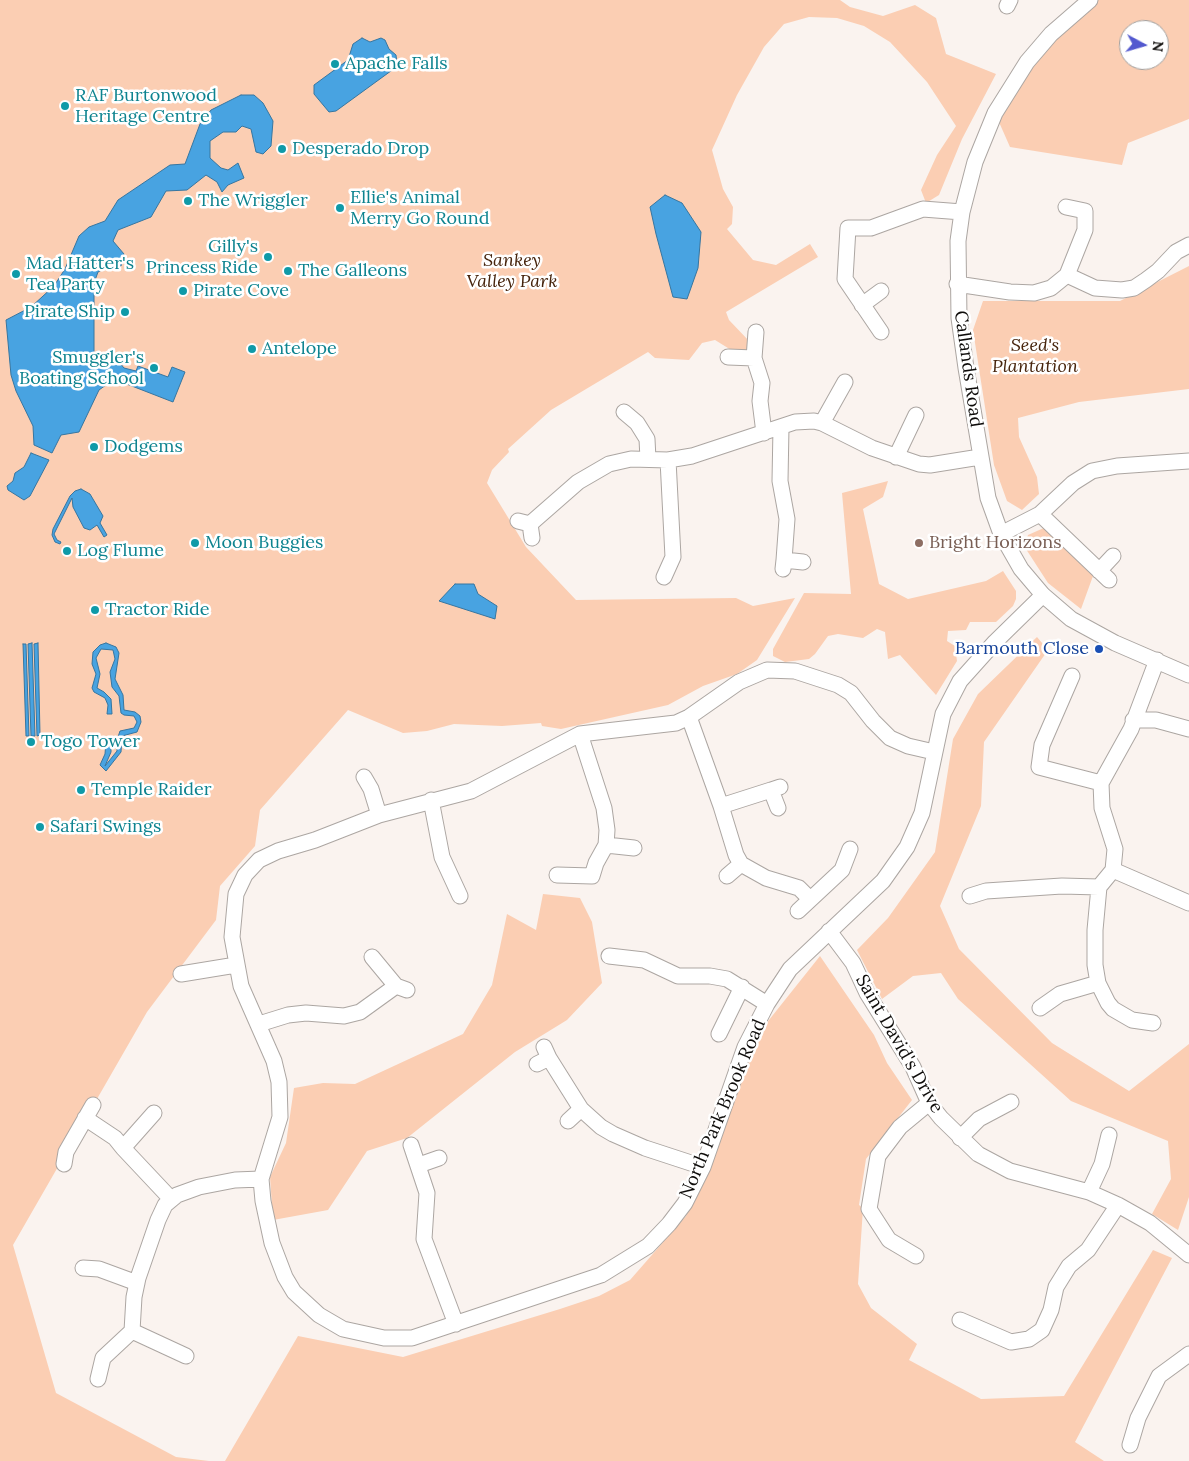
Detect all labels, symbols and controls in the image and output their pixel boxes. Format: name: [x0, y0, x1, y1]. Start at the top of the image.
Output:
north arrow: [1119, 20, 1169, 70]
text: N: [1148, 40, 1167, 53]
place label: Apache Falls: [345, 53, 448, 75]
marker: Apache Falls: [329, 58, 341, 70]
place label: RAF Burtonwood Heritage Centre: [75, 85, 217, 128]
marker: RAF Burtonwood Heritage Centre: [59, 100, 71, 112]
place label: Desperado Drop: [292, 138, 429, 160]
marker: Desperado Drop: [276, 143, 288, 155]
place label: Ellie's Animal Merry Go Round: [350, 187, 489, 230]
place label: The Wriggler: [198, 190, 308, 212]
marker: The Wriggler: [182, 195, 194, 207]
marker: Ellie's Animal Merry Go Round: [334, 202, 346, 214]
place label: Gilly's Princess Ride: [146, 236, 258, 278]
park label: Sankey Valley Park: [466, 250, 558, 292]
marker: Gilly's Princess Ride: [262, 251, 274, 263]
place label: Mad Hatter's Tea Party: [26, 253, 134, 296]
place label: The Galleons: [298, 260, 407, 282]
marker: The Galleons: [282, 265, 294, 277]
marker: Mad Hatter's Tea Party: [10, 268, 22, 280]
place label: Pirate Cove: [193, 280, 289, 302]
marker: Pirate Cove: [177, 285, 189, 297]
place label: Pirate Ship: [24, 301, 115, 323]
marker: Pirate Ship: [119, 306, 131, 318]
street label: Callands Road: [949, 309, 987, 429]
park label: Seed's Plantation: [992, 335, 1078, 378]
place label: Antelope: [262, 338, 337, 360]
marker: Antelope: [246, 343, 258, 355]
place label: Smuggler's Boating School: [19, 347, 144, 389]
marker: Smuggler's Boating School: [148, 362, 160, 374]
place label: Dodgems: [104, 436, 183, 458]
marker: Dodgems: [88, 441, 100, 453]
place label: Moon Buggies: [205, 532, 323, 554]
place label: Bright Horizons: [929, 532, 1061, 554]
marker: Moon Buggies: [189, 537, 201, 549]
marker: Bright Horizons: [913, 537, 925, 549]
place label: Log Flume: [77, 540, 164, 562]
marker: Log Flume: [61, 545, 73, 557]
place label: Tractor Ride: [105, 599, 210, 621]
marker: Tractor Ride: [89, 604, 101, 616]
place label: Barmouth Close: [955, 638, 1089, 660]
marker: Barmouth Close: [1093, 643, 1105, 655]
place label: Togo Tower: [41, 731, 140, 753]
marker: Togo Tower: [25, 736, 37, 748]
place label: Temple Raider: [91, 779, 212, 801]
marker: Temple Raider: [75, 784, 87, 796]
place label: Safari Swings: [50, 816, 161, 838]
marker: Safari Swings: [34, 821, 46, 833]
street label: Saint David's Drive: [851, 971, 947, 1117]
street label: North Park Brook Road: [675, 1016, 771, 1202]

